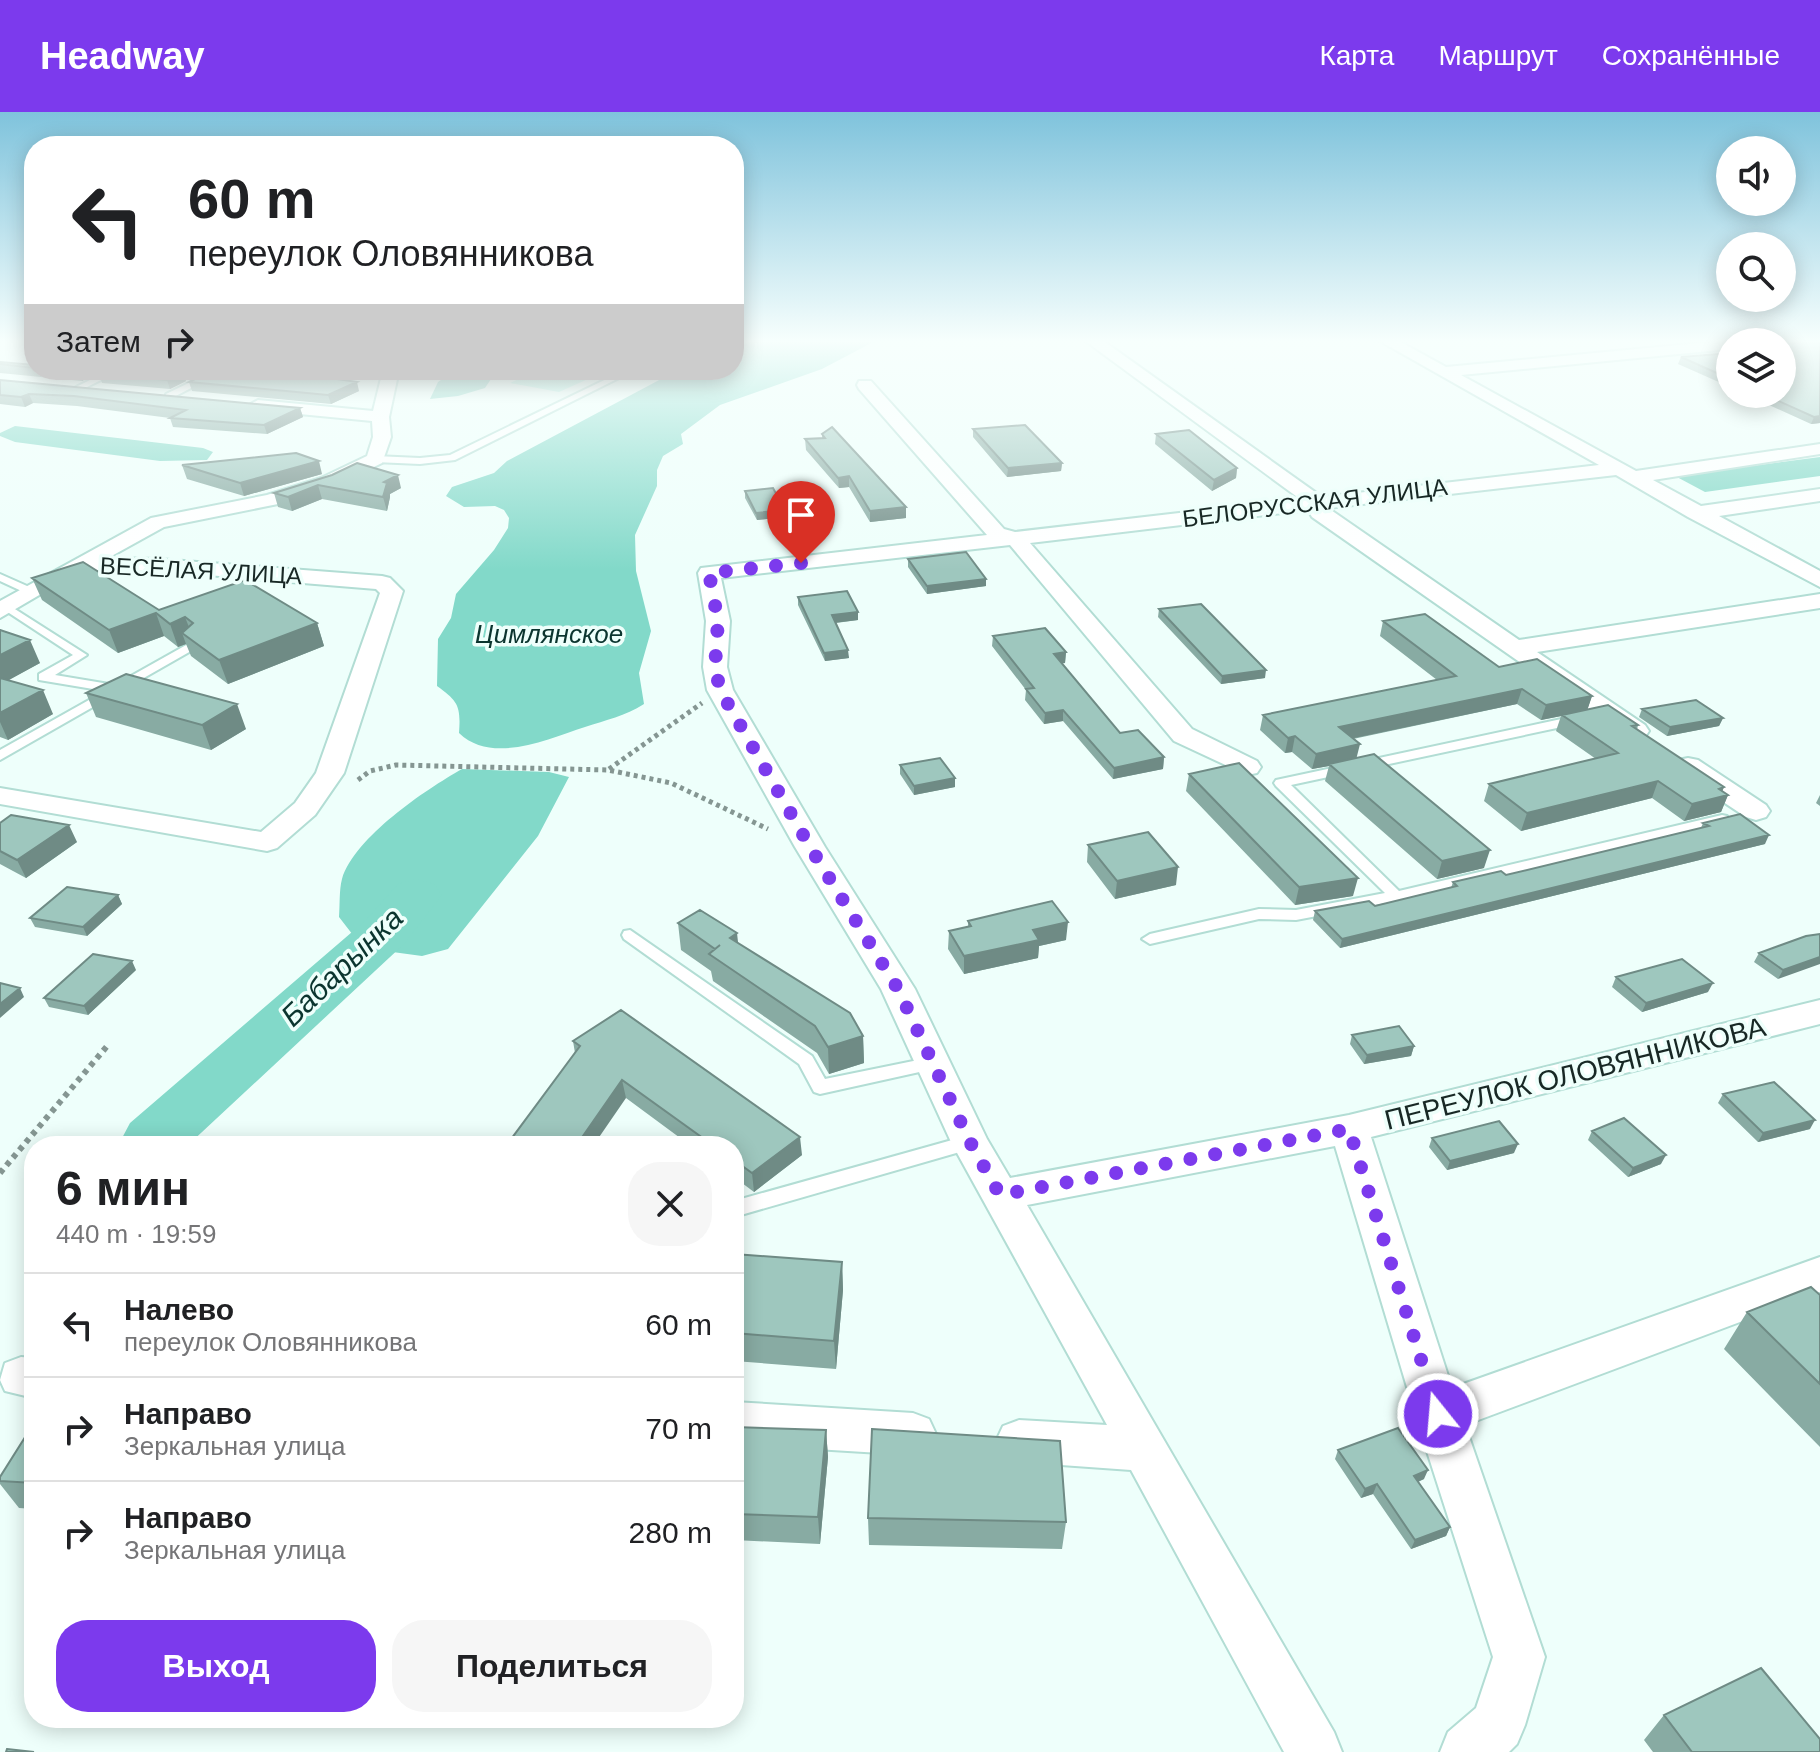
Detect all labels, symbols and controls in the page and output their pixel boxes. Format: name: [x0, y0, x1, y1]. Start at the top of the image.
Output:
text: Headway: [40, 35, 205, 77]
text: Карта: [1319, 40, 1394, 71]
text: Маршрут: [1438, 40, 1558, 71]
text: Сохранённые: [1602, 40, 1780, 71]
map controls: [1716, 136, 1796, 408]
button: sound: [1716, 136, 1796, 216]
text: 60 m: [188, 167, 316, 230]
icon: left: [56, 168, 160, 272]
button: search: [1716, 232, 1796, 312]
text: переулок Оловянникова: [188, 233, 594, 274]
icon: right: [157, 320, 201, 364]
text: Затем: [56, 325, 141, 358]
button: layers: [1716, 328, 1796, 408]
street label: БЕЛОРУССКАЯ УЛИЦА: [1181, 473, 1449, 532]
pin: [767, 481, 835, 563]
icon: arrive: [779, 493, 823, 537]
street label: ВЕСЁЛАЯ УЛИЦА: [99, 552, 303, 589]
water label: Цимлянское: [475, 619, 623, 649]
water label: Бабарынка: [274, 901, 409, 1033]
street label: ПЕРЕУЛОК ОЛОВЯННИКОВА: [1381, 1011, 1769, 1136]
text: 6 мин: [56, 1162, 190, 1215]
button: close: [628, 1162, 712, 1246]
text: 440 m · 19:59: [56, 1219, 216, 1249]
text: Налево: [124, 1293, 234, 1326]
icon: left: [56, 1303, 100, 1347]
text: 60 m: [645, 1308, 712, 1341]
text: переулок Оловянникова: [124, 1327, 417, 1357]
position arrow: [1396, 1372, 1480, 1456]
text: Направо: [124, 1397, 252, 1430]
icon: right: [56, 1407, 100, 1451]
text: 70 m: [645, 1412, 712, 1445]
text: Зеркальная улица: [124, 1431, 345, 1461]
text: Направо: [124, 1501, 252, 1534]
icon: right: [56, 1511, 100, 1555]
text: 280 m: [629, 1516, 712, 1549]
text: Зеркальная улица: [124, 1535, 345, 1565]
button: Выход: [56, 1620, 376, 1712]
button: Поделиться: [392, 1620, 712, 1712]

